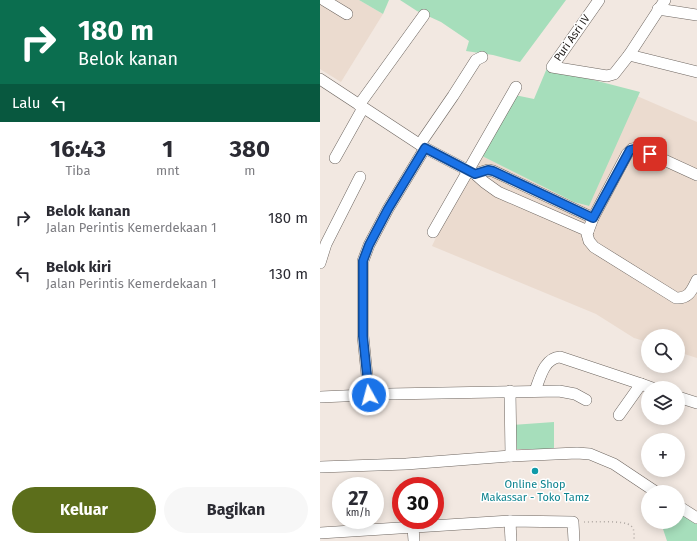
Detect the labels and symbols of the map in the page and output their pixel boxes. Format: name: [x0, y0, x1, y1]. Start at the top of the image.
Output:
street label: Puri Asri IV: [551, 12, 593, 64]
pin: [633, 137, 667, 171]
position arrow: [348, 374, 390, 416]
marker: Online Shop Makassar - Toko Tamz: [530, 466, 540, 476]
speed limit sign: 30: [392, 477, 444, 529]
place label: Online Shop Makassar - Toko Tamz: [481, 478, 589, 504]

